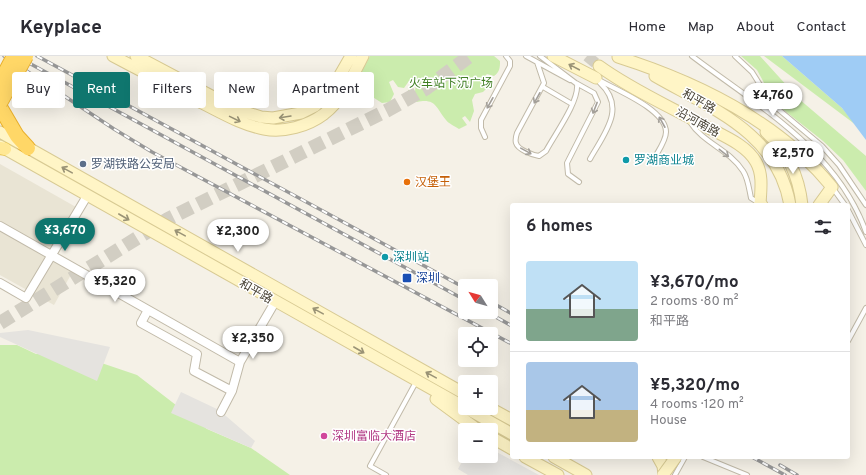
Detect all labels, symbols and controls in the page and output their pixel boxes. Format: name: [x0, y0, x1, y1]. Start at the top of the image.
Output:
text: Keyplace: [20, 16, 102, 40]
text: Home: [629, 19, 666, 36]
text: Map: [688, 19, 714, 36]
text: About: [736, 19, 775, 36]
text: Contact: [797, 19, 846, 36]
one-way arrow: [569, 63, 581, 70]
chip: Buy: [12, 72, 65, 108]
chip: Rent: [73, 72, 130, 108]
chip: Filters: [138, 72, 206, 108]
chip: New: [214, 72, 269, 108]
chip: Apartment: [277, 72, 374, 108]
park label: 火车站下沉广场: [409, 76, 493, 92]
pin: ¥4,760: [740, 83, 806, 117]
street label: 和平路: [679, 86, 718, 118]
text: ¥4,760: [752, 88, 794, 104]
one-way arrow: [532, 92, 540, 104]
one-way arrow: [486, 97, 493, 109]
one-way arrow: [591, 102, 599, 114]
street label: 沿河南路: [673, 104, 722, 142]
one-way arrow: [279, 113, 292, 121]
one-way arrow: [228, 116, 240, 123]
one-way arrow: [657, 116, 665, 128]
pin: ¥2,570: [760, 141, 826, 175]
text: ¥2,570: [772, 146, 814, 162]
one-way arrow: [520, 147, 532, 155]
one-way arrow: [719, 149, 730, 158]
place label: 罗湖商业城: [634, 153, 694, 169]
marker: 罗湖商业城: [621, 155, 631, 165]
place label: 罗湖铁路公安局: [91, 157, 175, 173]
marker: 罗湖铁路公安局: [78, 159, 88, 169]
one-way arrow: [61, 165, 73, 173]
place label: 汉堡王: [415, 175, 451, 191]
marker: 汉堡王: [402, 177, 412, 187]
one-way arrow: [118, 213, 130, 221]
text: 6 homes: [526, 216, 593, 238]
icon: filters: [812, 216, 834, 238]
pin: ¥3,670: [32, 218, 98, 252]
pin: ¥2,300: [205, 219, 271, 253]
text: ¥3,670: [44, 223, 86, 239]
text: ¥2,300: [216, 224, 260, 240]
one-way arrow: [174, 229, 186, 237]
place label: 深圳站: [393, 250, 429, 266]
marker: 深圳站: [380, 252, 390, 262]
pin: ¥5,320: [82, 269, 148, 303]
place label: 深圳: [416, 271, 440, 287]
marker: 深圳: [401, 272, 413, 284]
text: ¥3,670/mo: [650, 272, 739, 294]
text: ¥5,320: [93, 274, 137, 290]
street label: 和平路: [236, 276, 275, 308]
icon: home: [558, 277, 606, 325]
north arrow: [458, 279, 498, 319]
map controls: [458, 279, 498, 463]
text: 2 rooms · 80 m²: [650, 294, 739, 310]
one-way arrow: [312, 306, 324, 314]
text: 和平路: [650, 314, 689, 330]
pin: ¥2,350: [220, 326, 286, 360]
button: locate: [458, 327, 498, 367]
text: ¥2,350: [231, 331, 275, 347]
one-way arrow: [353, 346, 365, 354]
one-way arrow: [425, 370, 437, 378]
button: +: [458, 375, 498, 415]
text: ¥5,320/mo: [650, 375, 740, 397]
icon: home: [558, 378, 606, 426]
text: 4 rooms · 120 m²: [650, 397, 744, 413]
text: House: [650, 413, 687, 429]
button: −: [458, 423, 498, 463]
place label: 深圳富临大酒店: [332, 429, 416, 445]
marker: 深圳富临大酒店: [319, 431, 329, 441]

